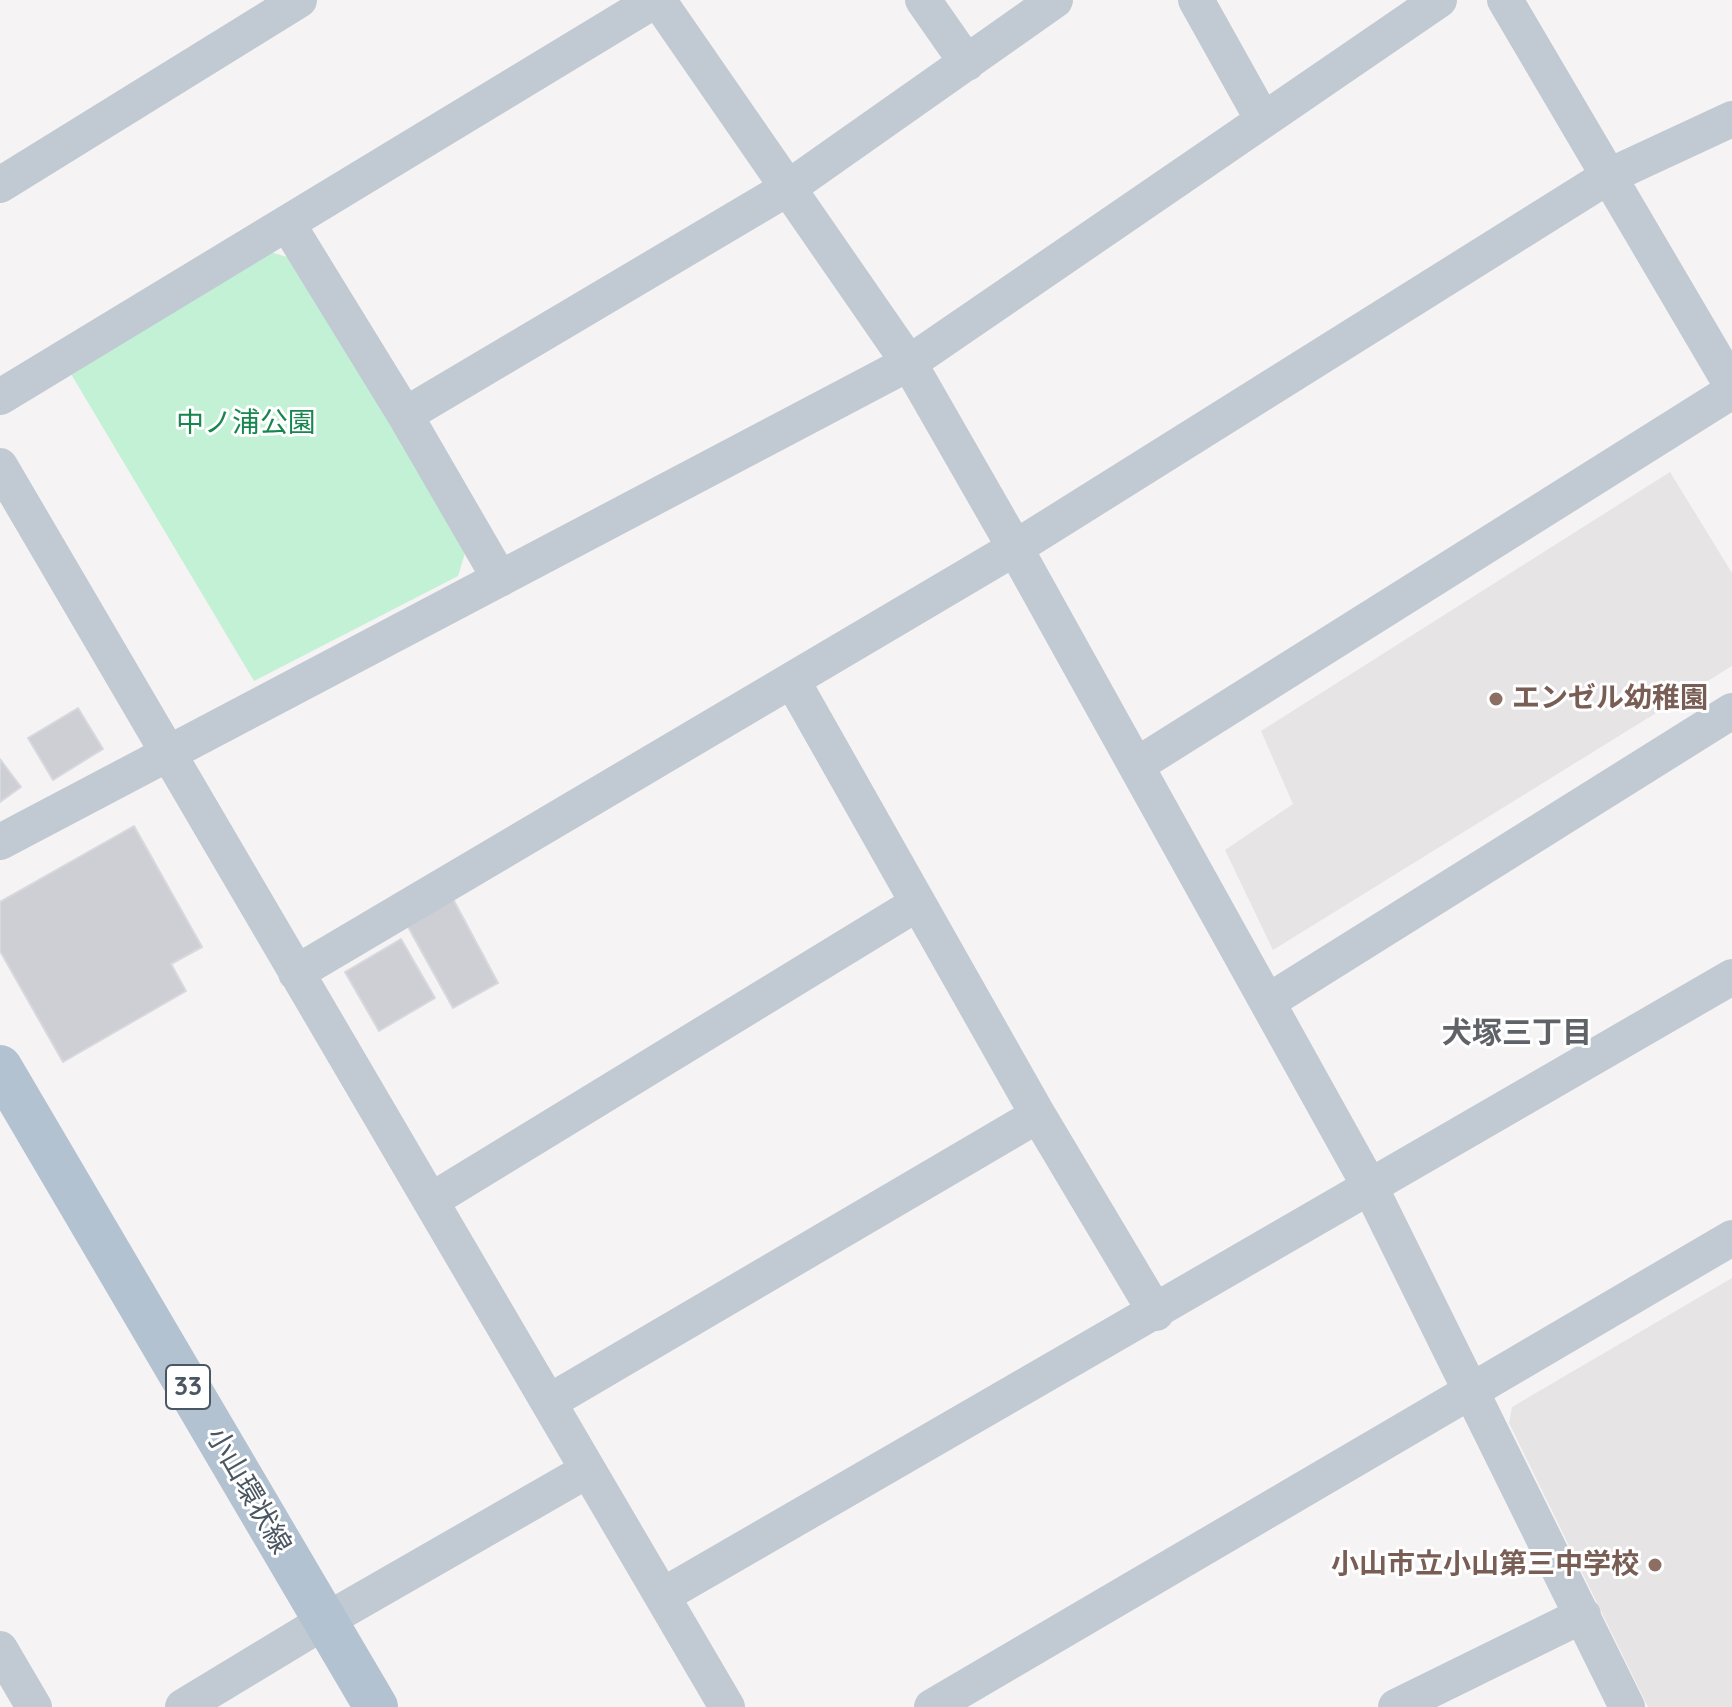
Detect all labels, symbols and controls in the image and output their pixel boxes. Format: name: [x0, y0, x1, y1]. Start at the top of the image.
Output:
park label: 中ノ浦公園: [176, 407, 316, 441]
place label: エンゼル幼稚園: [1512, 682, 1708, 716]
marker: エンゼル幼稚園: [1487, 690, 1505, 708]
district label: 犬塚三丁目: [1442, 1016, 1592, 1052]
road number: 33: [166, 1365, 210, 1409]
street label: 小山環状線: [198, 1422, 298, 1560]
place label: 小山市立小山第三中学校: [1331, 1548, 1639, 1582]
marker: 小山市立小山第三中学校: [1646, 1556, 1664, 1574]

